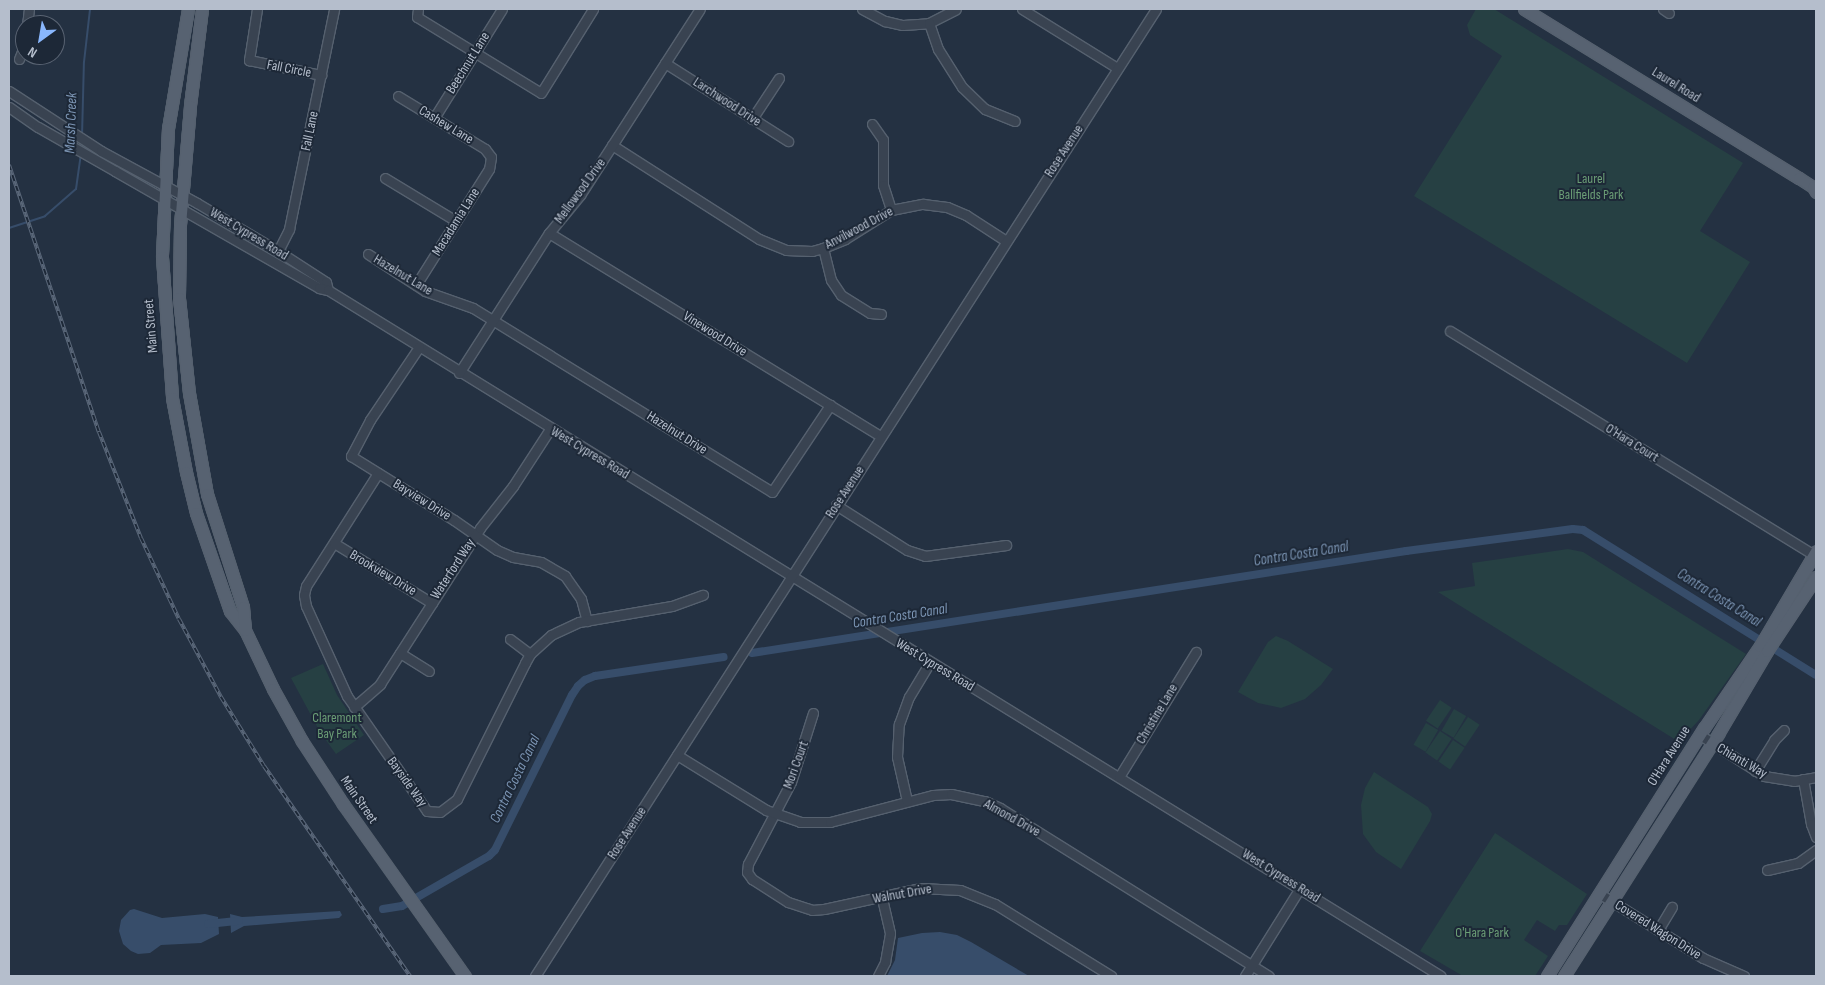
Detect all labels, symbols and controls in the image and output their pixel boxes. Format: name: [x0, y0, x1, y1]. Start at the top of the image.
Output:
north arrow: [15, 15, 65, 65]
street label: Beechnut Lane: [442, 29, 494, 97]
text: N: [25, 43, 40, 61]
street label: Fall Circle: [265, 56, 313, 82]
street label: Laurel Road: [1649, 64, 1703, 106]
street label: Larchwood Drive: [690, 74, 764, 130]
water label: Marsh Creek: [61, 92, 81, 154]
street label: Cashew Lane: [416, 102, 476, 148]
street label: Fall Lane: [298, 110, 322, 152]
street label: Rose Avenue: [1041, 122, 1087, 180]
street label: Mellowood Drive: [551, 155, 609, 227]
park label: Laurel Ballfields Park: [1559, 171, 1623, 203]
street label: Macadamia Lane: [428, 185, 484, 259]
street label: Anvilwood Drive: [822, 203, 896, 253]
street label: West Cypress Road: [207, 204, 291, 264]
street label: Hazelnut Lane: [370, 251, 436, 299]
street label: Main Street: [140, 298, 162, 354]
street label: Vinewood Drive: [680, 308, 750, 360]
street label: Hazelnut Drive: [644, 408, 710, 458]
street label: O'Hara Court: [1602, 420, 1662, 466]
street label: West Cypress Road: [548, 423, 632, 483]
street label: Rose Avenue: [822, 463, 868, 521]
street label: Bayview Drive: [390, 476, 454, 524]
street label: Waterford Way: [427, 536, 479, 602]
water label: Contra Costa Canal: [1252, 538, 1350, 570]
street label: Brookview Drive: [346, 546, 420, 600]
water label: Contra Costa Canal: [1674, 565, 1764, 631]
water label: Contra Costa Canal: [851, 600, 949, 632]
street label: West Cypress Road: [893, 635, 977, 695]
street label: Christine Lane: [1132, 681, 1182, 747]
park label: Claremont Bay Park: [312, 710, 362, 742]
street label: O'Hara Avenue: [1644, 723, 1694, 789]
water label: Contra Costa Canal: [486, 732, 544, 826]
street label: Mori Court: [780, 739, 812, 791]
street label: Chianti Way: [1714, 740, 1770, 782]
street label: Bayside Way: [383, 754, 431, 810]
street label: Main Street: [337, 773, 381, 827]
street label: Almond Drive: [981, 796, 1043, 840]
street label: Rose Avenue: [604, 804, 650, 862]
street label: West Cypress Road: [1239, 845, 1323, 907]
street label: Walnut Drive: [871, 881, 933, 907]
street label: Covered Wagon Drive: [1612, 897, 1704, 963]
park label: O'Hara Park: [1455, 925, 1509, 941]

